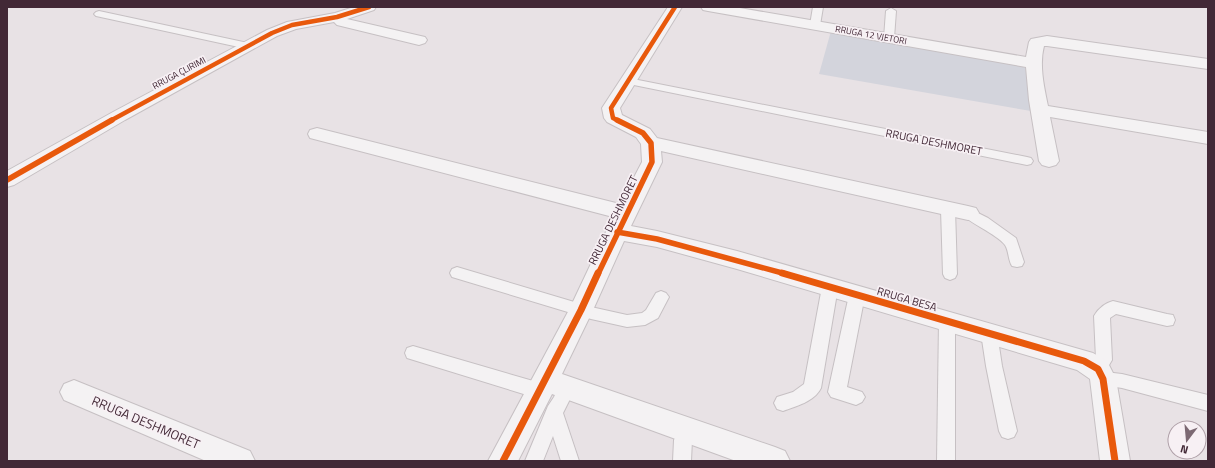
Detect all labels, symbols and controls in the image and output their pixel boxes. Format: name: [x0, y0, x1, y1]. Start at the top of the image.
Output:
street label: RRUGA 12 VJETORI: [834, 22, 908, 47]
street label: RRUGA ÇLIRIMI: [150, 53, 208, 92]
street label: RRUGA DESHMORET: [884, 125, 984, 159]
street label: RRUGA DESHMORET: [584, 172, 642, 268]
street label: RRUGA BESA: [875, 283, 939, 315]
street label: RRUGA DESHMORET: [89, 390, 203, 454]
north arrow: [1167, 420, 1207, 460]
text: N: [1178, 441, 1190, 458]

